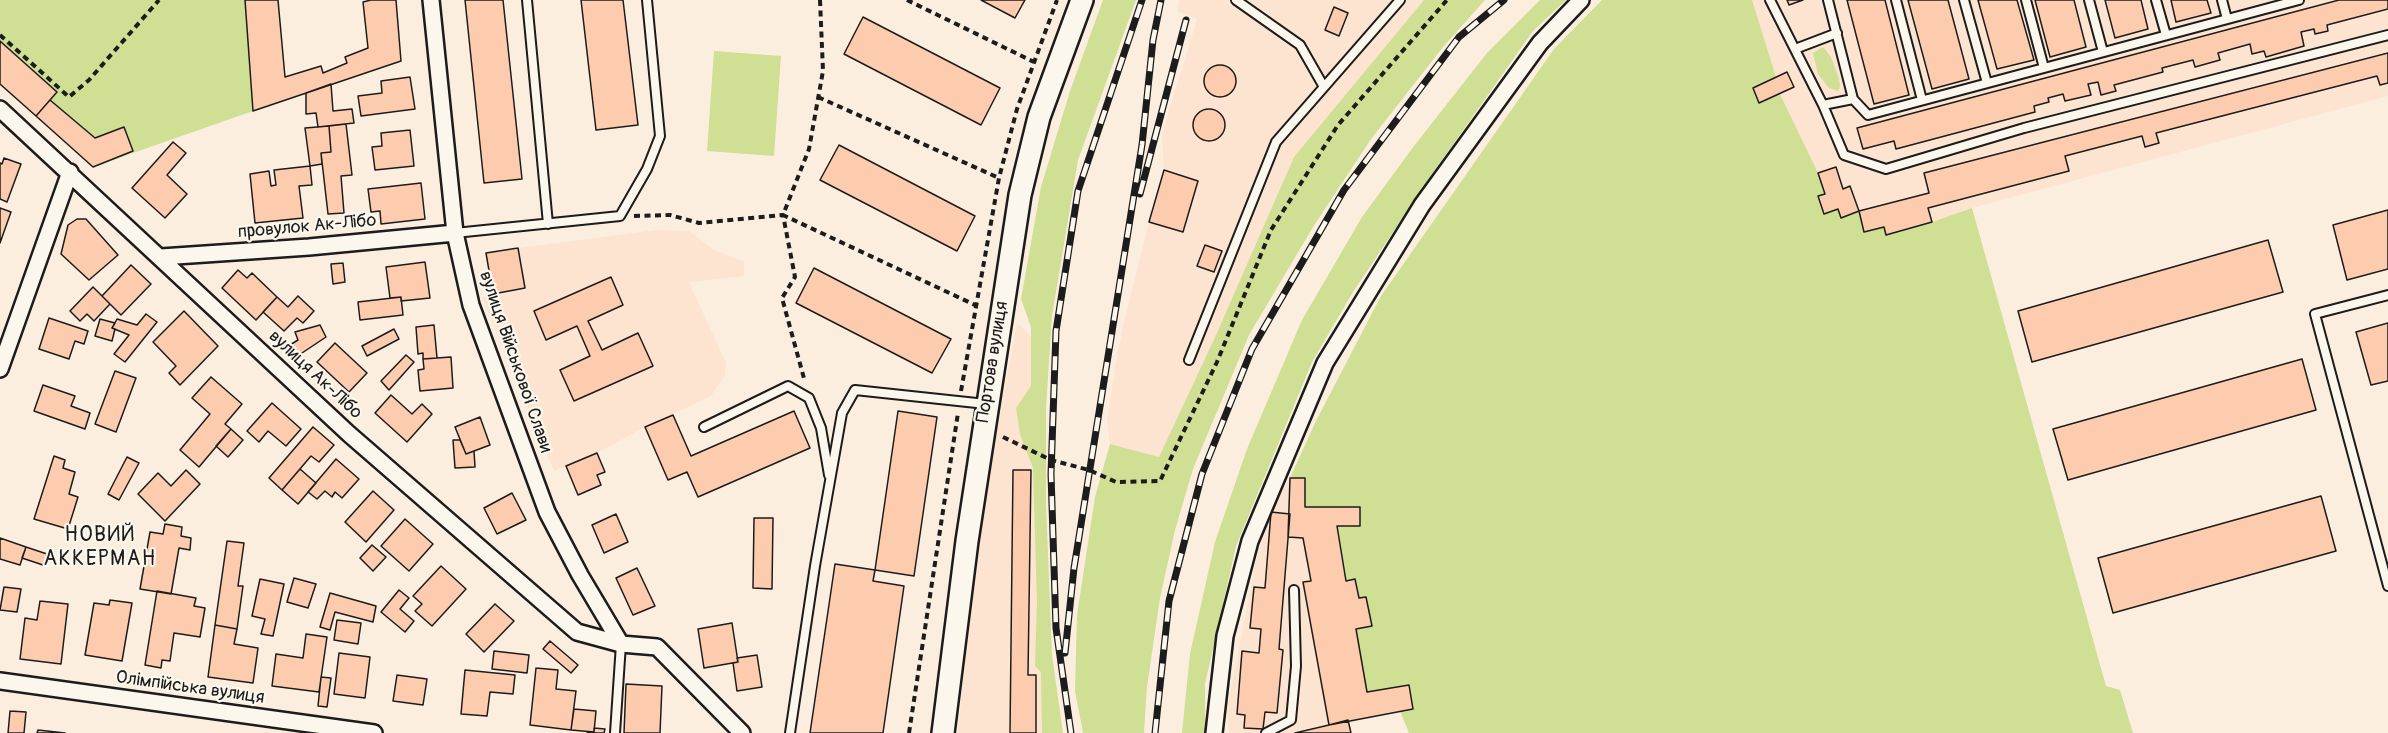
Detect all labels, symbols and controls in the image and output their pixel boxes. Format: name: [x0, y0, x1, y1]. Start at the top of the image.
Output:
street label: провулок Ак-Лібо: [237, 210, 377, 244]
street label: вулиця Військової Слави: [474, 268, 556, 456]
street label: Портова вулиця: [973, 300, 1013, 424]
street label: вулиця Ак-Лібо: [264, 326, 366, 424]
district label: НОВИЙ АККЕРМАН: [43, 523, 157, 573]
street label: Олімпійська вулиця: [114, 667, 266, 709]

